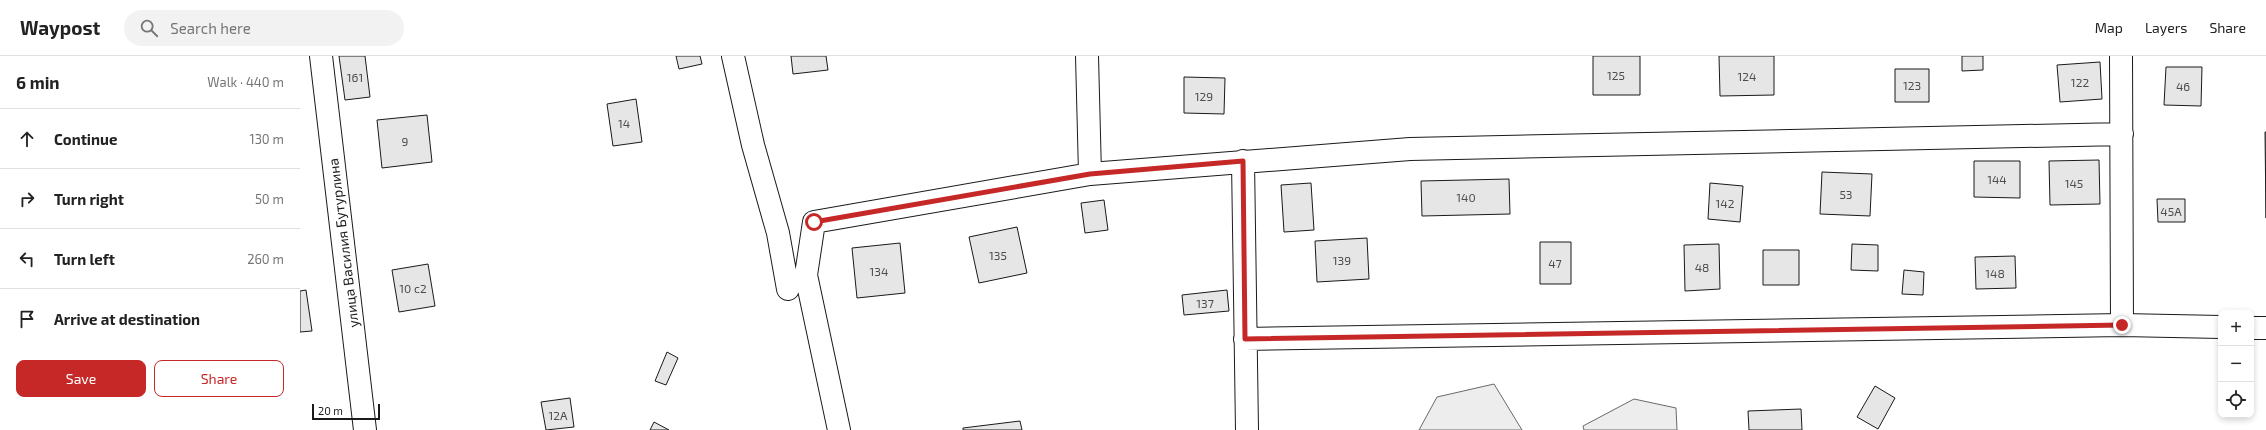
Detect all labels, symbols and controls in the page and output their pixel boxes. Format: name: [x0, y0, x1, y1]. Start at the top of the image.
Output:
search box: [124, 10, 404, 46]
text: Waypost: [20, 16, 100, 39]
icon: search: [138, 17, 160, 39]
text: Search here: [170, 19, 251, 37]
text: Map: [2095, 19, 2123, 36]
text: Layers: [2145, 19, 2187, 36]
text: Share: [2209, 19, 2246, 36]
house number: 125: [1607, 68, 1625, 82]
house number: 124: [1738, 69, 1756, 83]
house number: 161: [347, 70, 363, 84]
text: 6 min: [16, 72, 60, 92]
text: Walk · 440 m: [207, 74, 284, 90]
house number: 122: [2071, 75, 2089, 89]
house number: 123: [1903, 78, 1921, 92]
house number: 46: [2176, 79, 2190, 93]
house number: 129: [1195, 89, 1213, 103]
house number: 14: [618, 116, 630, 130]
icon: ahead: [16, 128, 38, 150]
text: Continue: [54, 130, 117, 148]
text: 130 m: [249, 131, 284, 147]
house number: 9: [402, 134, 409, 148]
street label: улица Василия Бутурлина: [324, 157, 362, 329]
house number: 144: [1987, 172, 2007, 186]
house number: 145: [2065, 176, 2083, 190]
house number: 53: [1839, 187, 1853, 201]
icon: right: [16, 188, 38, 210]
text: Turn right: [54, 190, 124, 208]
house number: 140: [1456, 190, 1476, 204]
text: 50 m: [255, 191, 284, 207]
house number: 142: [1716, 196, 1735, 210]
house number: 45А: [2160, 204, 2182, 218]
route start: [805, 213, 823, 231]
icon: left: [16, 248, 38, 270]
house number: 135: [989, 248, 1007, 262]
text: Turn left: [54, 250, 115, 268]
text: 260 m: [247, 251, 284, 267]
house number: 139: [1333, 253, 1351, 267]
house number: 47: [1548, 256, 1562, 270]
house number: 48: [1695, 260, 1709, 274]
house number: 134: [870, 264, 888, 278]
house number: 148: [1985, 266, 2005, 280]
house number: 10 с2: [399, 281, 427, 295]
house number: 137: [1196, 296, 1214, 310]
icon: arrive: [16, 308, 38, 330]
text: Arrive at destination: [54, 310, 200, 328]
map controls: [2218, 310, 2254, 418]
button: +: [2218, 310, 2254, 346]
route end: [2113, 316, 2131, 334]
button: −: [2218, 346, 2254, 382]
button: Save: [16, 360, 146, 397]
button: Share: [154, 360, 284, 397]
button: locate: [2218, 382, 2254, 418]
scale bar: [312, 402, 380, 421]
text: 20 m: [318, 404, 343, 417]
house number: 12А: [549, 408, 568, 422]

